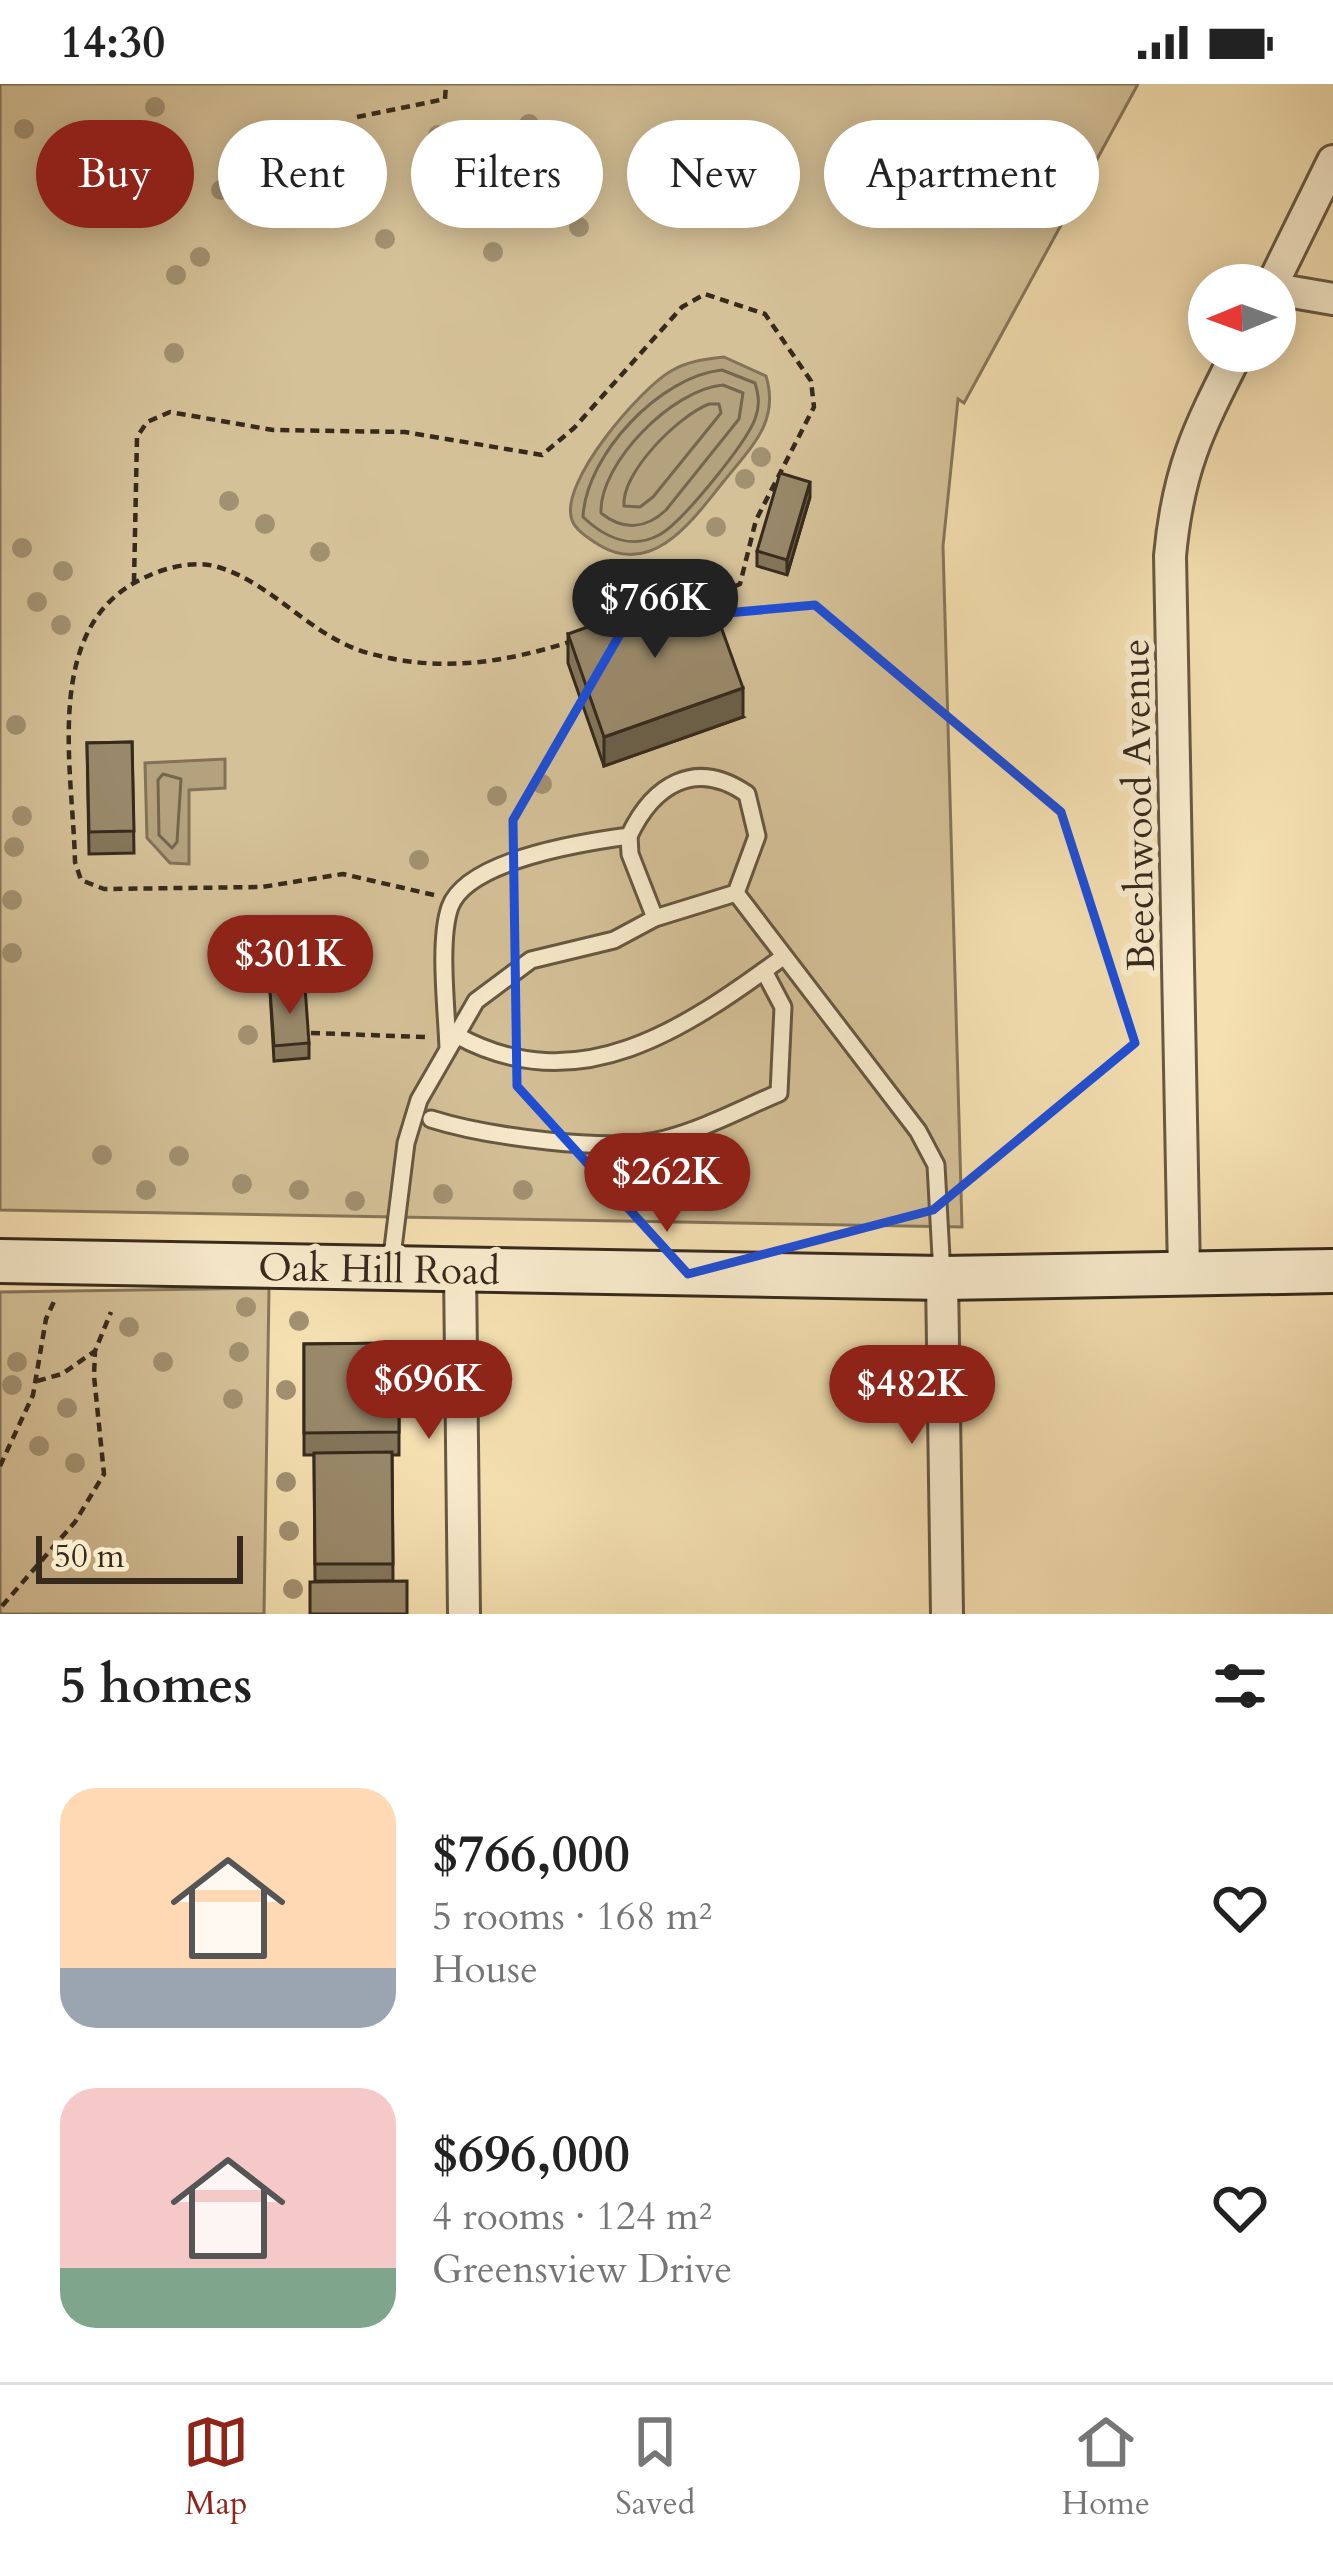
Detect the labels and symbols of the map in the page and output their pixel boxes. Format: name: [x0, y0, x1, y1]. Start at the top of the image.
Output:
north arrow: [1188, 264, 1296, 372]
pin: $766K: [571, 559, 739, 661]
street label: Beechwood Avenue: [1109, 638, 1168, 972]
pin: $301K: [206, 915, 374, 1017]
pin: $262K: [583, 1133, 751, 1235]
street label: Oak Hill Road: [258, 1241, 500, 1298]
pin: $696K: [345, 1340, 513, 1442]
pin: $482K: [828, 1345, 996, 1447]
scale bar: [36, 1530, 243, 1583]

